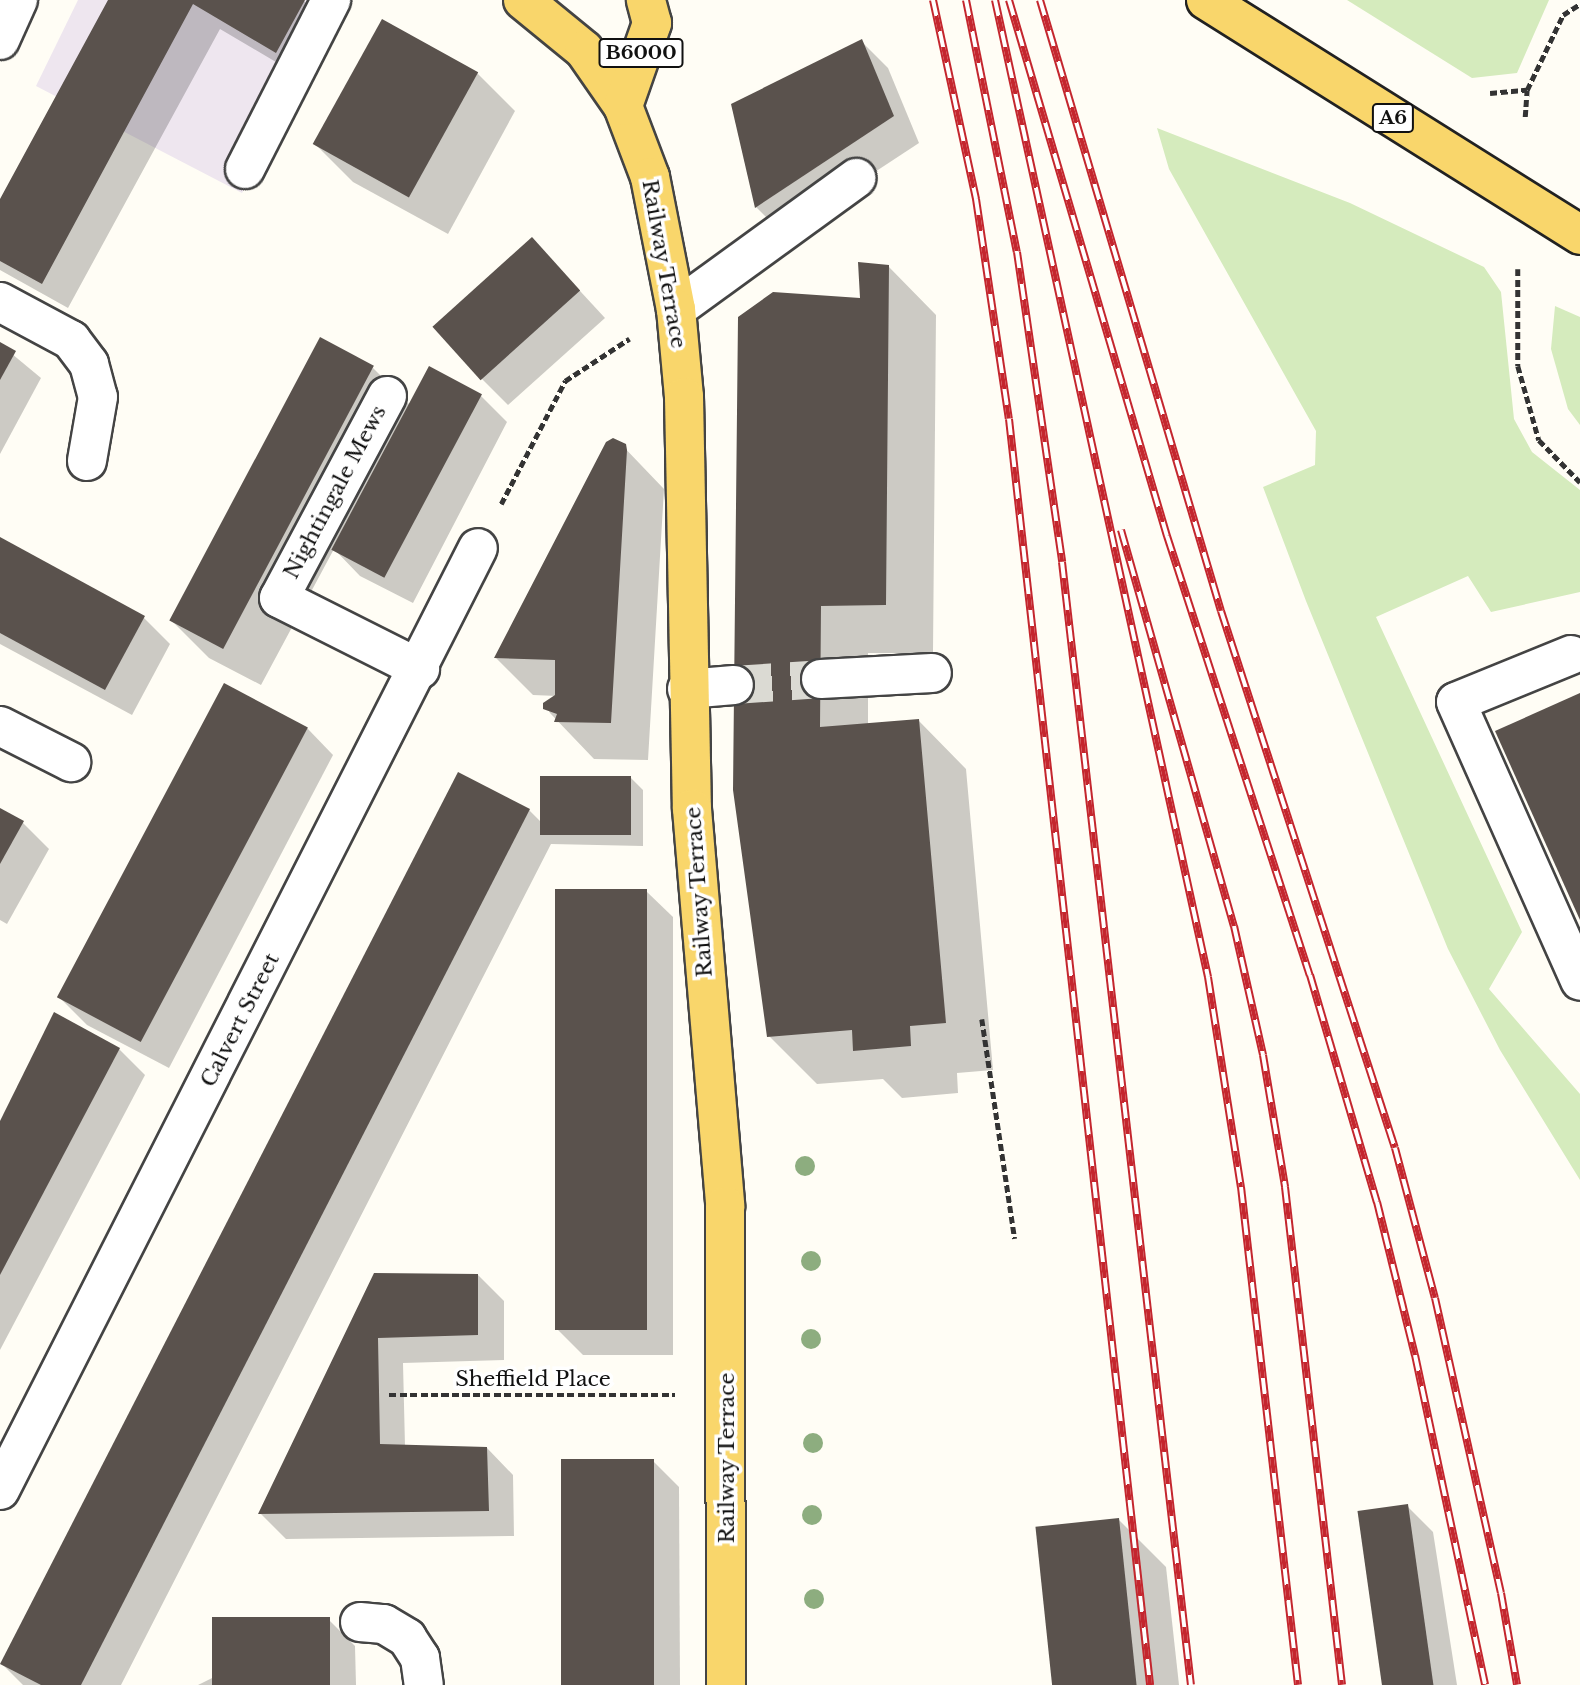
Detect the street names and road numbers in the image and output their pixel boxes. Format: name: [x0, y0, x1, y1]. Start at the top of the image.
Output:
road number: B6000: [597, 38, 685, 68]
road number: A6: [1370, 102, 1416, 134]
street label: Railway Terrace: [637, 177, 691, 351]
street label: Nightingale Mews: [279, 401, 391, 583]
street label: Railway Terrace: [680, 805, 718, 979]
street label: Calvert Street: [195, 949, 285, 1091]
street label: Sheffield Place: [455, 1366, 611, 1392]
street label: Railway Terrace: [714, 1372, 740, 1544]

